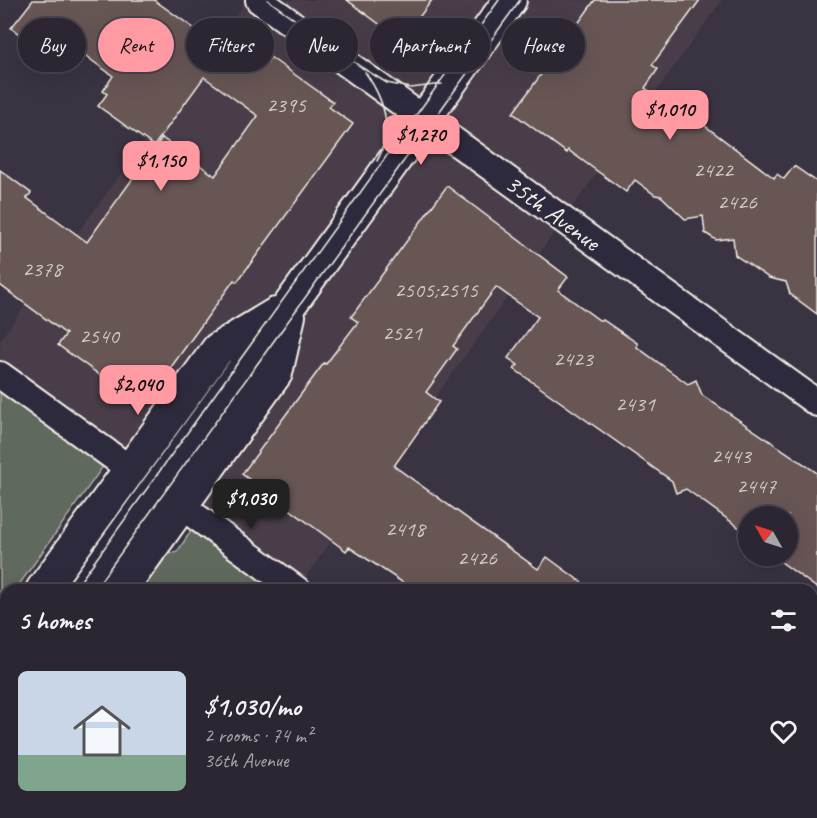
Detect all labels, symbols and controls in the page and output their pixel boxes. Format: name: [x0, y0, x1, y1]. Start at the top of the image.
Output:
chip: Buy: [18, 18, 86, 72]
chip: Rent: [98, 18, 174, 72]
chip: Filters: [186, 18, 274, 72]
chip: New: [286, 18, 358, 72]
chip: Apartment: [370, 18, 490, 72]
chip: House: [502, 18, 585, 72]
pin: $1,010: [621, 90, 719, 141]
house number: 2395: [266, 91, 307, 119]
text: $1,010: [646, 97, 694, 122]
pin: $1,270: [372, 115, 470, 166]
text: $1,270: [397, 122, 445, 147]
pin: $1,150: [112, 141, 210, 192]
text: $1,150: [137, 148, 185, 173]
house number: 2422: [693, 156, 735, 184]
street label: 35th Avenue: [499, 167, 608, 259]
house number: 2426: [717, 188, 758, 216]
house number: 2378: [22, 255, 64, 283]
house number: 2505;2515: [394, 276, 479, 304]
house number: 2521: [382, 319, 423, 347]
house number: 2540: [79, 322, 121, 350]
house number: 2423: [553, 345, 595, 373]
pin: $2,040: [89, 365, 187, 416]
text: $2,040: [114, 372, 162, 397]
house number: 2431: [615, 390, 656, 418]
house number: 2443: [711, 442, 753, 470]
house number: 2447: [736, 472, 777, 500]
pin: $1,030: [202, 479, 300, 530]
text: $1,030: [227, 486, 275, 511]
north arrow: [738, 506, 798, 566]
map controls: [738, 506, 798, 566]
house number: 2418: [385, 515, 427, 543]
house number: 2426: [457, 544, 498, 572]
text: 5 homes: [18, 604, 91, 637]
icon: filters: [767, 604, 800, 637]
text: $1,030/mo: [204, 690, 301, 723]
icon: home: [66, 695, 138, 767]
icon: heart: [767, 715, 800, 748]
text: 2 rooms · 74 m²: [204, 723, 312, 748]
text: 36th Avenue: [204, 748, 289, 773]

